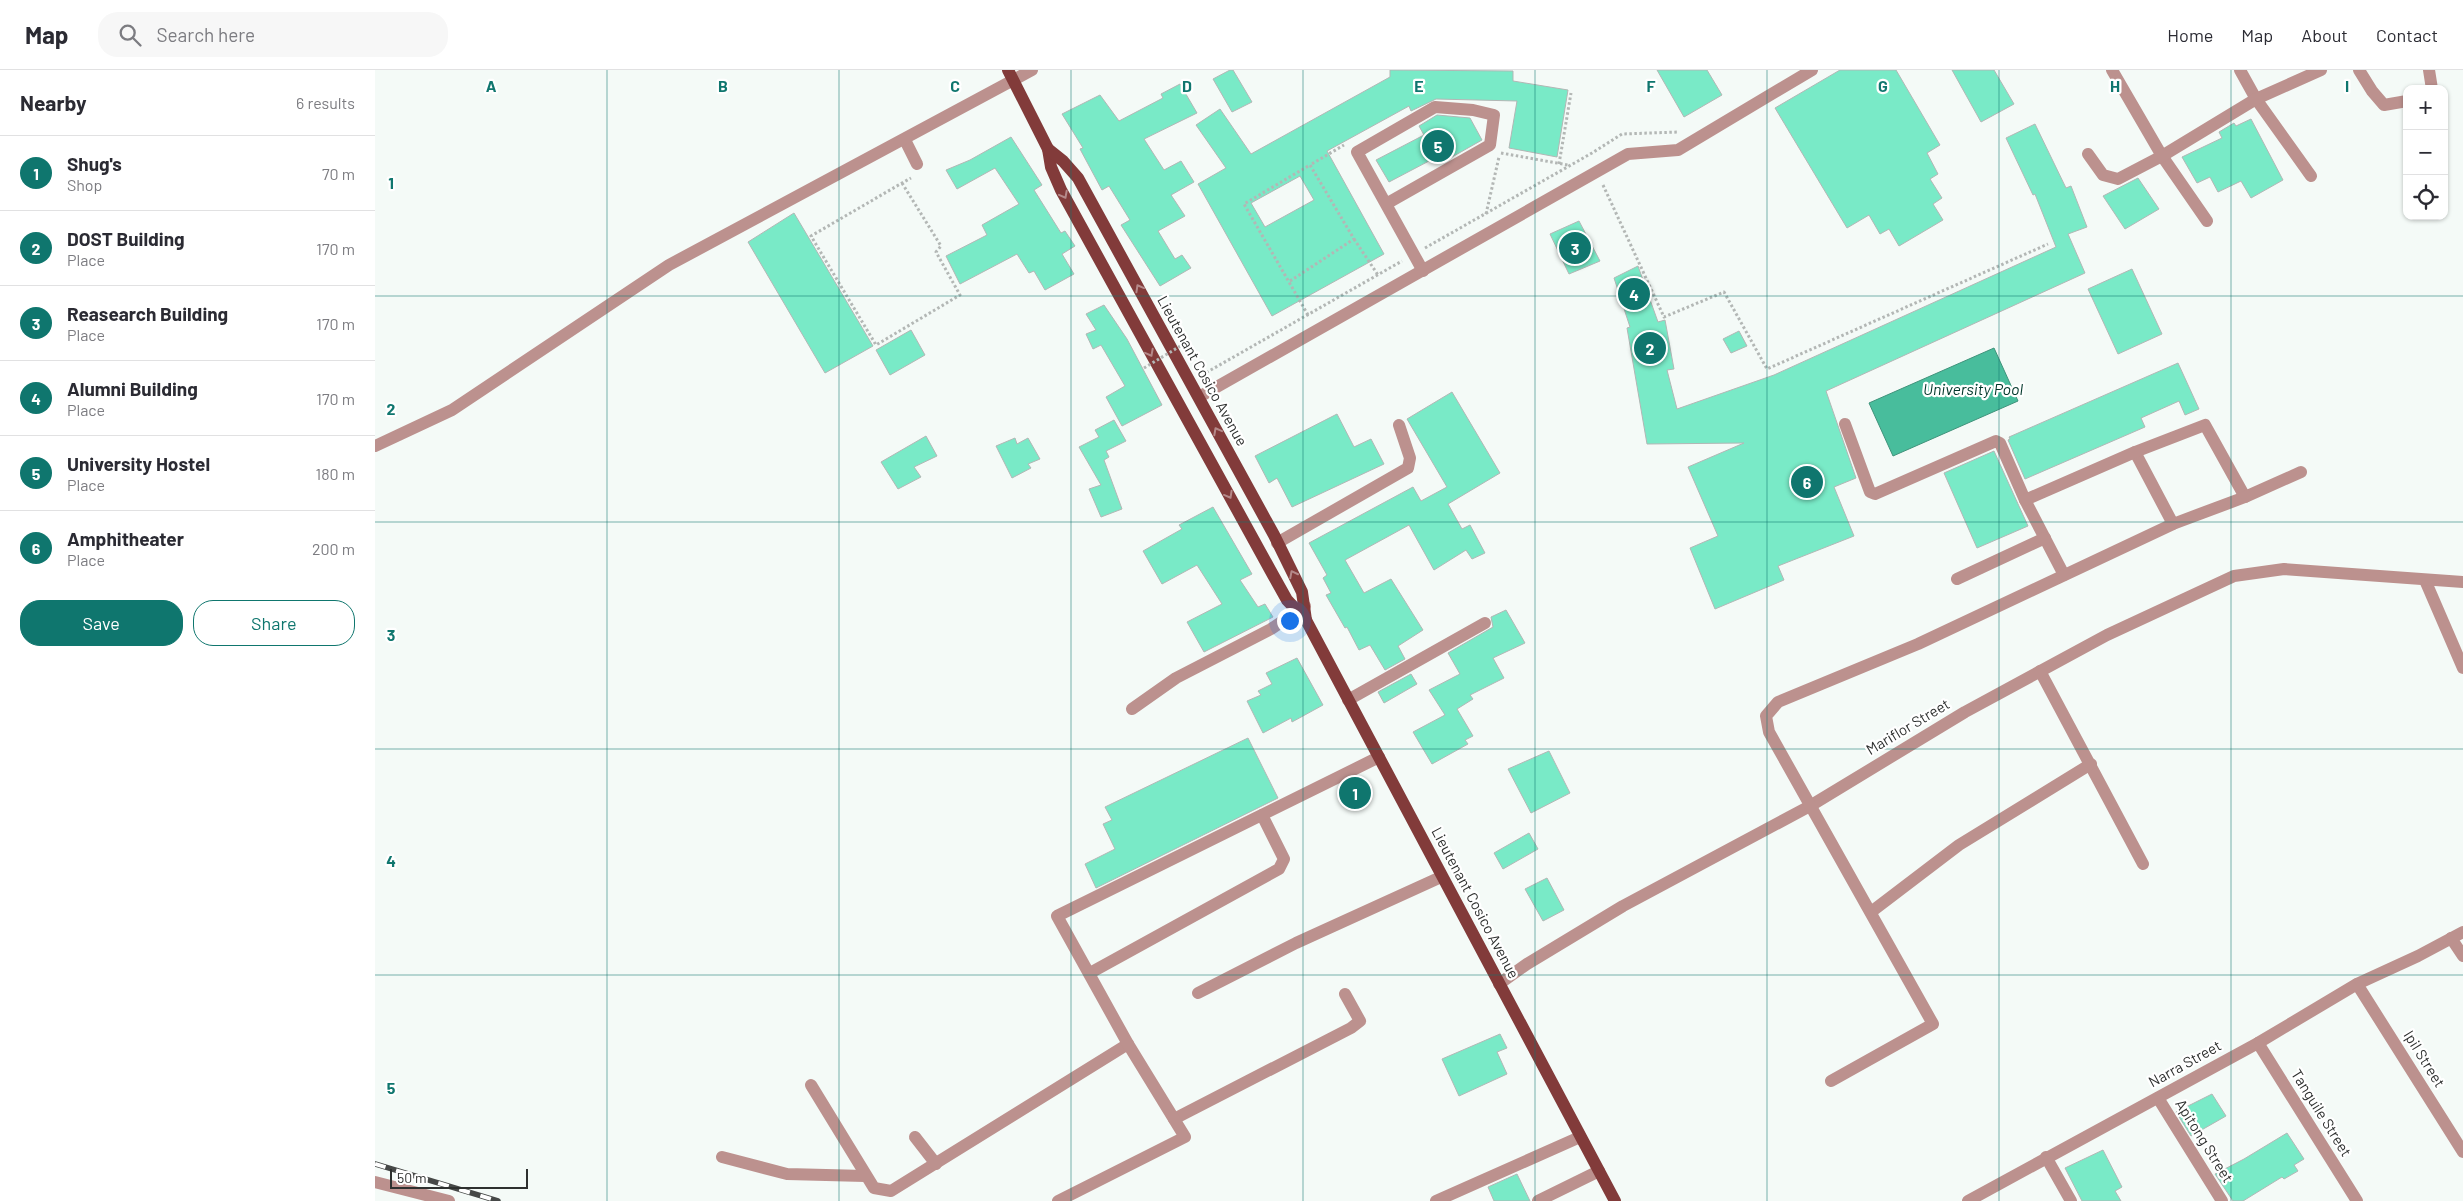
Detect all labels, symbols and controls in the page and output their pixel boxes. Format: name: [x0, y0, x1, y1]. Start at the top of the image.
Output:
search box: [98, 12, 448, 57]
text: Map: [25, 20, 68, 49]
icon: search: [116, 21, 144, 49]
text: Search here: [156, 23, 255, 46]
text: Home: [2167, 24, 2213, 46]
text: Map: [2241, 24, 2273, 46]
text: About: [2301, 24, 2348, 46]
text: Contact: [2376, 24, 2438, 46]
text: A: [486, 76, 497, 95]
text: B: [718, 76, 728, 95]
text: C: [950, 76, 960, 95]
text: D: [1182, 76, 1192, 95]
text: E: [1414, 76, 1424, 95]
text: F: [1647, 76, 1656, 95]
text: G: [1878, 76, 1888, 95]
text: H: [2110, 76, 2120, 95]
text: I: [2345, 76, 2349, 95]
map controls: [2403, 85, 2448, 220]
button: +: [2403, 85, 2448, 130]
text: Nearby: [20, 90, 86, 115]
text: 6 results: [296, 93, 355, 112]
pin: 5: [1422, 127, 1454, 165]
button: −: [2403, 130, 2448, 175]
text: Shug's: [67, 152, 122, 175]
text: 1: [33, 164, 39, 183]
text: 70 m: [322, 164, 355, 183]
text: 1: [388, 173, 394, 192]
text: Shop: [67, 175, 102, 194]
button: locate: [2403, 175, 2448, 220]
one-way arrow: [1058, 190, 1068, 199]
text: DOST Building: [67, 227, 185, 250]
pin: 3: [1559, 229, 1591, 267]
text: 2: [32, 239, 40, 258]
text: 170 m: [316, 239, 355, 258]
text: Place: [67, 250, 105, 269]
pin: 4: [1618, 275, 1650, 313]
one-way arrow: [1135, 284, 1145, 293]
street label: Lieutenant Cosico Avenue: [1154, 292, 1252, 449]
text: Reasearch Building: [67, 302, 228, 325]
text: 3: [32, 314, 40, 333]
text: 170 m: [316, 314, 355, 333]
text: Place: [67, 325, 105, 344]
pin: 2: [1634, 329, 1666, 367]
one-way arrow: [1144, 348, 1154, 357]
text: Alumni Building: [67, 377, 198, 400]
water label: University Pool: [1923, 379, 2023, 398]
text: 4: [31, 389, 41, 408]
text: 170 m: [316, 389, 355, 408]
text: 2: [387, 399, 396, 418]
text: Place: [67, 400, 105, 419]
one-way arrow: [1213, 427, 1223, 436]
text: University Hostel: [67, 452, 210, 475]
pin: 6: [1791, 463, 1823, 501]
text: 5: [32, 464, 40, 483]
text: 180 m: [316, 464, 355, 483]
text: Place: [67, 475, 105, 494]
one-way arrow: [1222, 490, 1232, 499]
text: Amphitheater: [67, 527, 184, 550]
text: 6: [32, 539, 40, 558]
text: 200 m: [312, 539, 355, 558]
text: Place: [67, 550, 105, 569]
one-way arrow: [1289, 570, 1299, 579]
button: Save: [20, 600, 183, 646]
button: Share: [193, 600, 355, 646]
your location: [1277, 608, 1303, 634]
text: 3: [387, 625, 395, 644]
street label: Mariflor Street: [1863, 694, 1952, 758]
pin: 1: [1339, 774, 1371, 812]
street label: Lieutenant Cosico Avenue: [1428, 824, 1523, 981]
text: 4: [386, 851, 396, 870]
street label: Ipil Street: [2400, 1027, 2449, 1090]
street label: Narra Street: [2145, 1036, 2224, 1090]
street label: Tanguile Street: [2288, 1066, 2356, 1159]
text: 5: [387, 1078, 396, 1097]
street label: Apitong Street: [2172, 1096, 2238, 1185]
scale bar: [390, 1166, 527, 1189]
text: 50 m: [397, 1169, 426, 1186]

